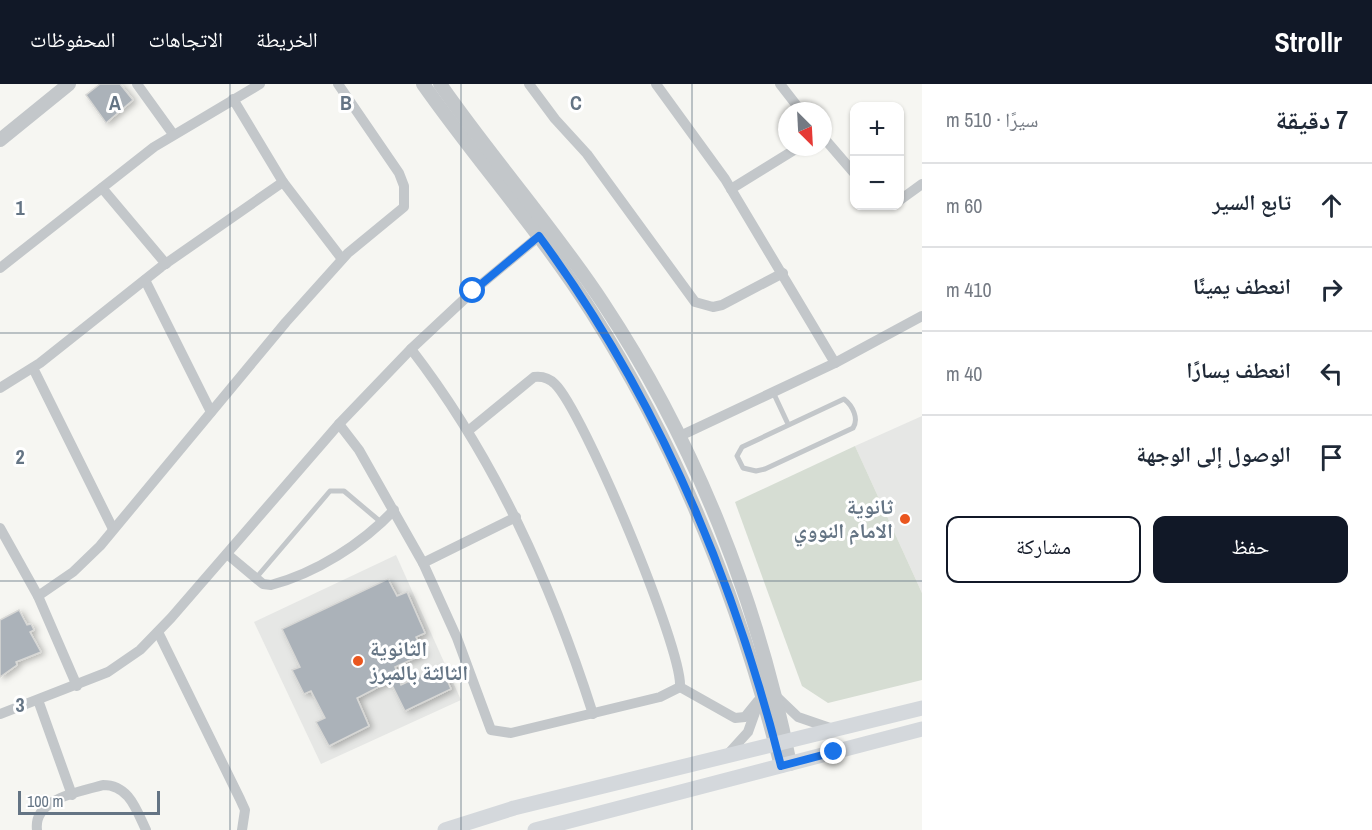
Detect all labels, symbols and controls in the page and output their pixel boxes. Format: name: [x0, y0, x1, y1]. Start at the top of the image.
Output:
text: Strollr: [1274, 23, 1342, 61]
text: المحفوظات: [30, 25, 115, 54]
text: الاتجاهات: [148, 25, 223, 54]
text: الخريطة: [256, 25, 318, 54]
text: A: [109, 89, 121, 116]
text: B: [340, 89, 352, 116]
text: C: [570, 89, 582, 116]
north arrow: [778, 102, 832, 156]
map controls: [850, 102, 904, 210]
button: +: [850, 102, 904, 156]
text: 7 دقيقة: [1276, 102, 1348, 137]
text: سيرًا · 510 m: [946, 106, 1039, 133]
button: −: [850, 156, 904, 210]
text: تابع السير: [1213, 187, 1291, 217]
icon: ahead: [1315, 189, 1348, 222]
text: 60 m: [946, 192, 982, 219]
text: 1: [15, 194, 25, 221]
text: انعطف يمينًا: [1193, 271, 1291, 301]
icon: right: [1315, 273, 1348, 306]
text: 410 m: [946, 276, 992, 303]
route start: [459, 277, 485, 303]
text: انعطف يسارًا: [1186, 355, 1291, 385]
icon: left: [1315, 357, 1348, 390]
text: 40 m: [946, 360, 982, 387]
text: الوصول إلى الوجهة: [1136, 439, 1291, 469]
icon: arrive: [1315, 441, 1348, 474]
text: 2: [15, 443, 25, 470]
place label: ثانوية الامام النووي: [794, 492, 893, 547]
marker: ثانوية الامام النووي: [898, 512, 912, 526]
button: مشاركة: [946, 516, 1141, 583]
button: حفظ: [1153, 516, 1348, 583]
place label: الثانوية الثالثة بالمبرز: [369, 634, 468, 687]
marker: الثانوية الثالثة بالمبرز: [351, 654, 365, 668]
text: 3: [15, 691, 25, 718]
route end: [820, 738, 846, 764]
scale bar: [18, 788, 160, 816]
text: 100 m: [27, 790, 63, 812]

